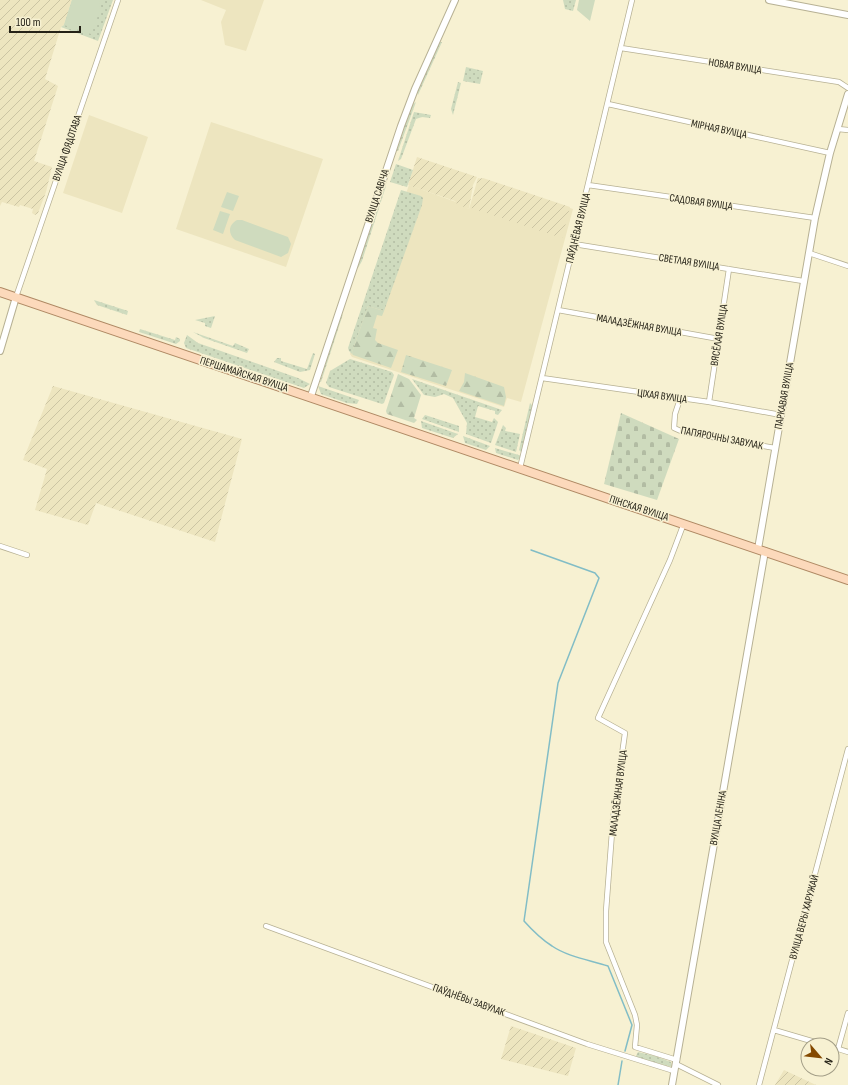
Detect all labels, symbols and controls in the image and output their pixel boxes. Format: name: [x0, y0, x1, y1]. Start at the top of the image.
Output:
scale bar: [10, 8, 80, 34]
text: 100 m: [16, 15, 41, 30]
street label: НОВАЯ ВУЛІЦА: [708, 55, 763, 77]
street label: ВУЛІЦА ФЯДОТАВА: [50, 113, 84, 183]
street label: МІРНАЯ ВУЛІЦА: [690, 117, 748, 141]
street label: ВУЛІЦА САВІЧА: [362, 167, 392, 224]
street label: ПАЎДНЁВАЯ ВУЛІЦА: [562, 191, 593, 264]
street label: САДОВАЯ ВУЛІЦА: [669, 191, 734, 213]
street label: СВЕТЛАЯ ВУЛІЦА: [658, 251, 721, 273]
street label: ВЯСЁЛАЯ ВУЛІЦА: [708, 303, 730, 367]
street label: МАЛАДЗЁЖНАЯ ВУЛІЦА: [595, 311, 683, 339]
street label: ПЕРШАМАЙСКАЯ ВУЛІЦА: [198, 353, 290, 394]
street label: ПАРКАВАЯ ВУЛІЦА: [772, 361, 796, 430]
street label: ЦІХАЯ ВУЛІЦА: [636, 386, 688, 406]
street label: ПАПЯРОЧНЫ ЗАВУЛАК: [680, 424, 764, 452]
street label: ПІНСКАЯ ВУЛІЦА: [608, 492, 671, 524]
street label: МАЛАДЗЁЖНАЯ ВУЛІЦА: [606, 749, 630, 837]
street label: ВУЛІЦА ЛЕНІНА: [707, 789, 729, 846]
street label: ВУЛІЦА ВЕРЫ ХАРУЖАЙ: [785, 873, 822, 961]
street label: ПАЎДНЁВЫ ЗАВУЛАК: [431, 980, 507, 1019]
north arrow: [800, 1037, 840, 1077]
text: N: [821, 1056, 836, 1067]

